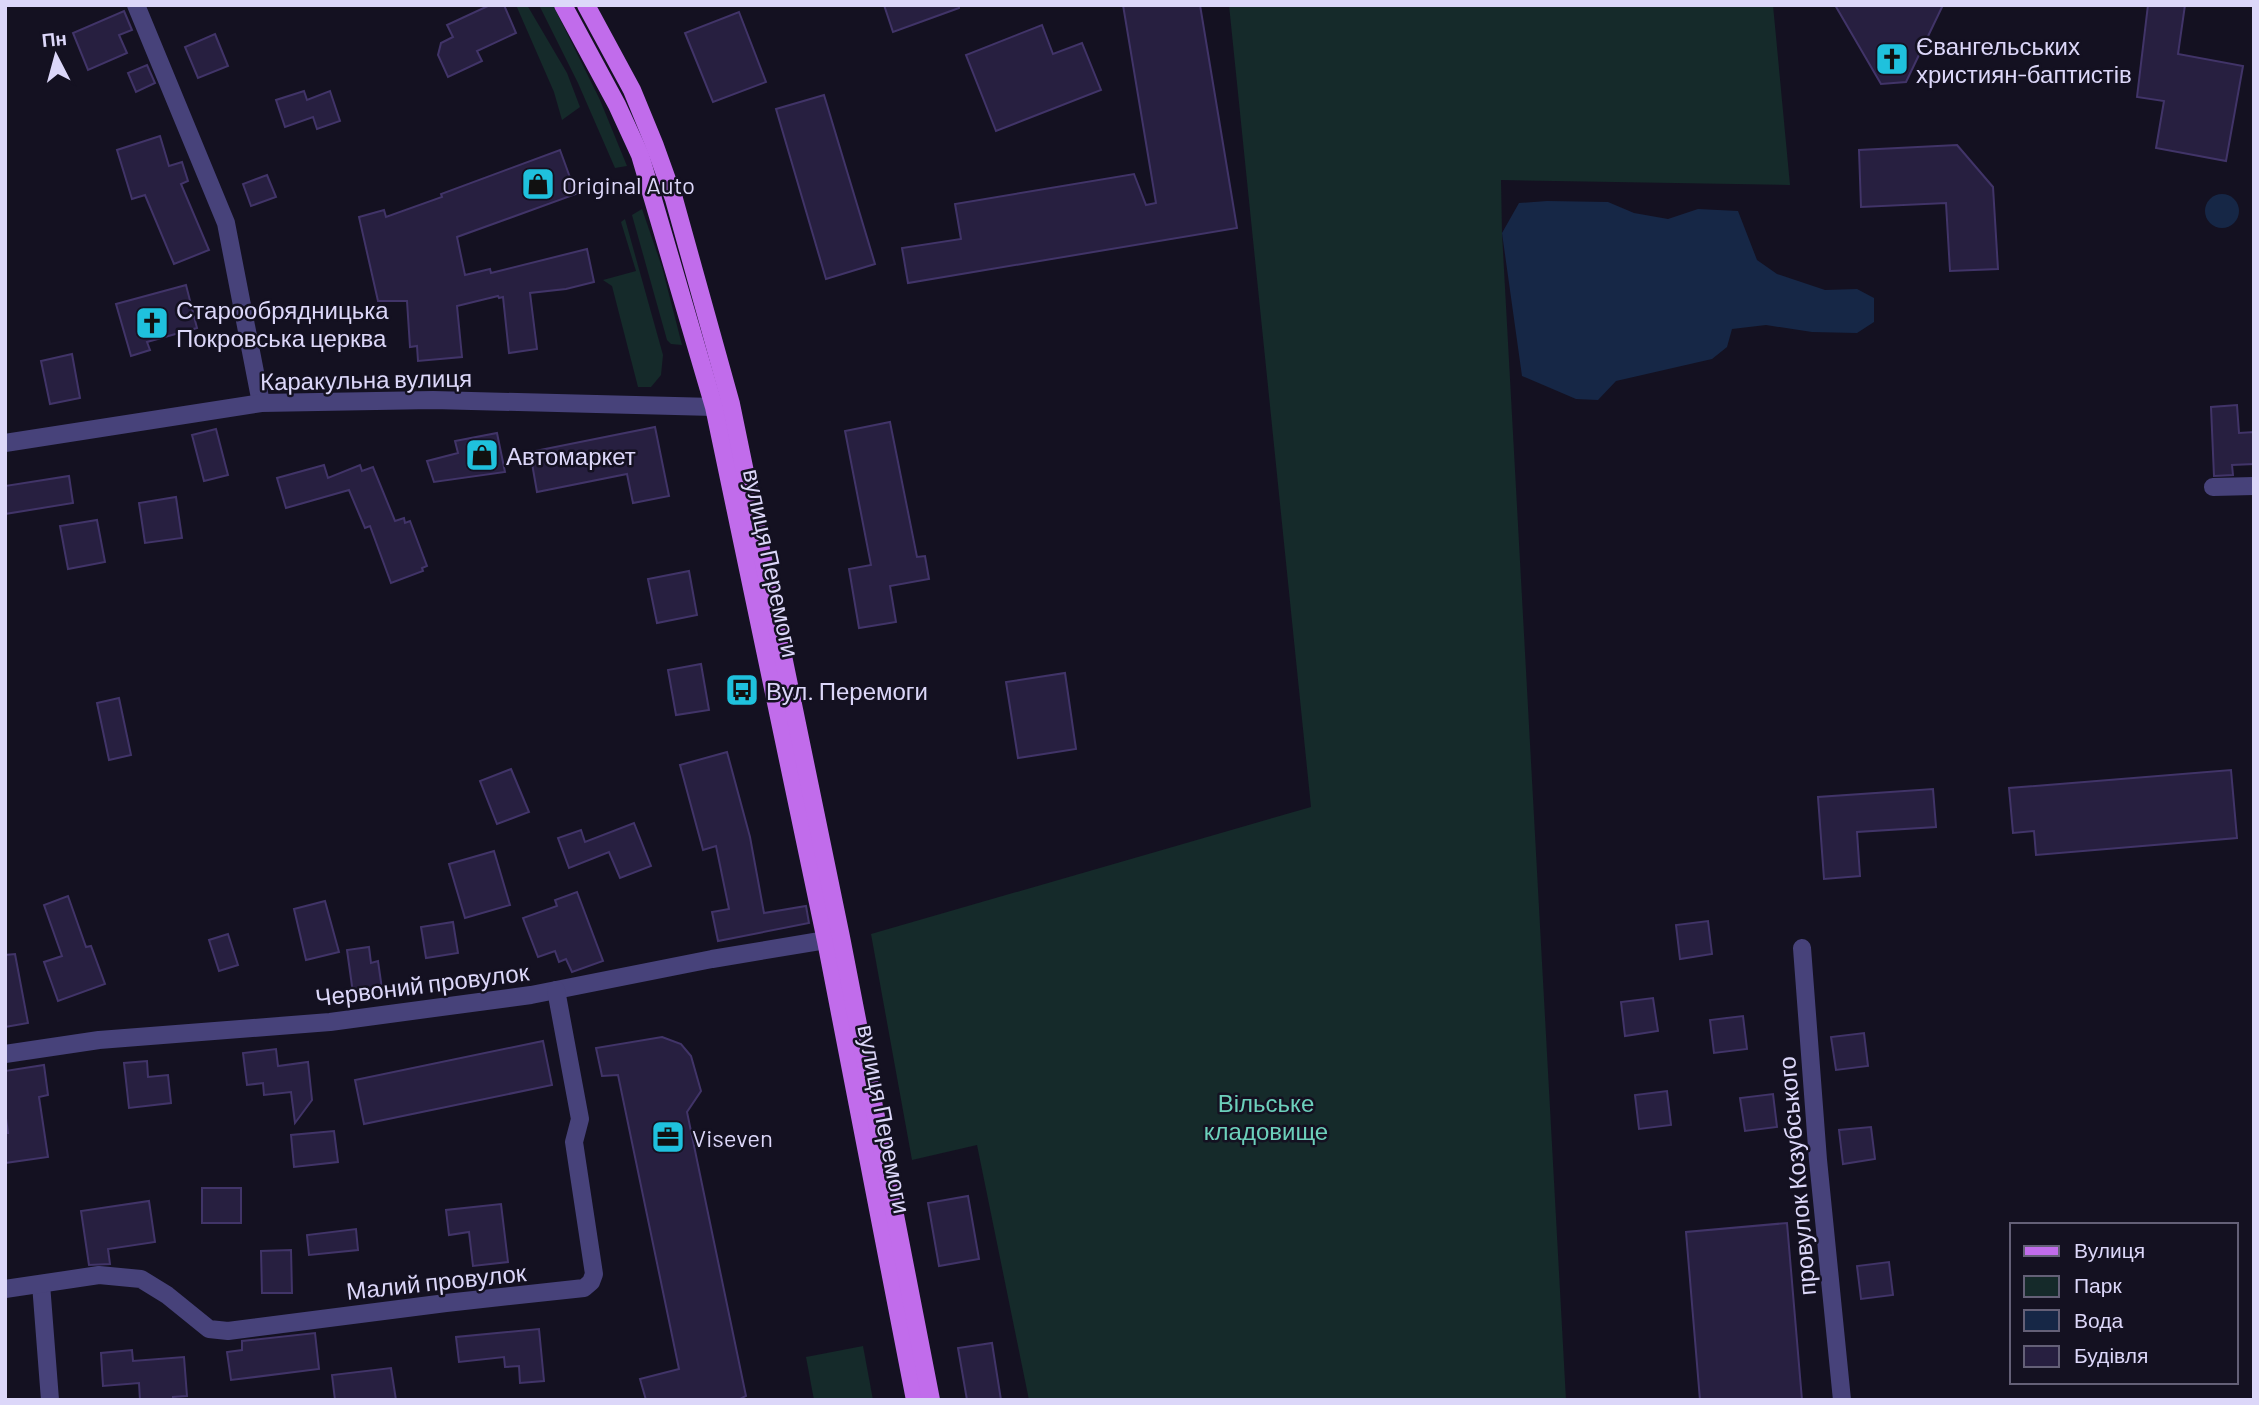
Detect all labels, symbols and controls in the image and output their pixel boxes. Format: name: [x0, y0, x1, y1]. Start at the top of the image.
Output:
north arrow: [21, 21, 91, 91]
text: Пн: [40, 26, 68, 51]
place label: Євангельських християн-баптистів: [1916, 31, 2132, 88]
church icon: Євангельських християн-баптистів: [1873, 40, 1911, 78]
shop icon: Original Auto: [519, 165, 557, 203]
place label: Original Auto: [562, 170, 695, 199]
place label: Старообрядницька Покровська церква: [176, 295, 389, 352]
church icon: Старообрядницька Покровська церква: [133, 304, 171, 342]
street label: Каракульна вулиця: [260, 363, 472, 395]
shop icon: Автомаркет: [463, 436, 501, 474]
place label: Автомаркет: [506, 441, 636, 470]
street label: вулиця Перемоги: [738, 466, 806, 660]
bus stop icon: Вул. Перемоги: [723, 671, 761, 709]
place label: Вул. Перемоги: [766, 676, 928, 705]
street label: Червоний провулок: [314, 956, 531, 1011]
street label: вулиця Перемоги: [852, 1022, 918, 1216]
street label: провулок Козубського: [1771, 1055, 1821, 1297]
park label: Вільське кладовище: [1204, 1088, 1328, 1145]
office icon: Viseven: [649, 1118, 687, 1156]
place label: Viseven: [692, 1123, 773, 1152]
legend: [2010, 1223, 2238, 1384]
text: Вулиця: [2074, 1237, 2145, 1262]
street label: Малий провулок: [345, 1257, 528, 1305]
text: Парк: [2074, 1272, 2122, 1297]
text: Вода: [2074, 1307, 2123, 1332]
text: Будівля: [2074, 1342, 2148, 1367]

